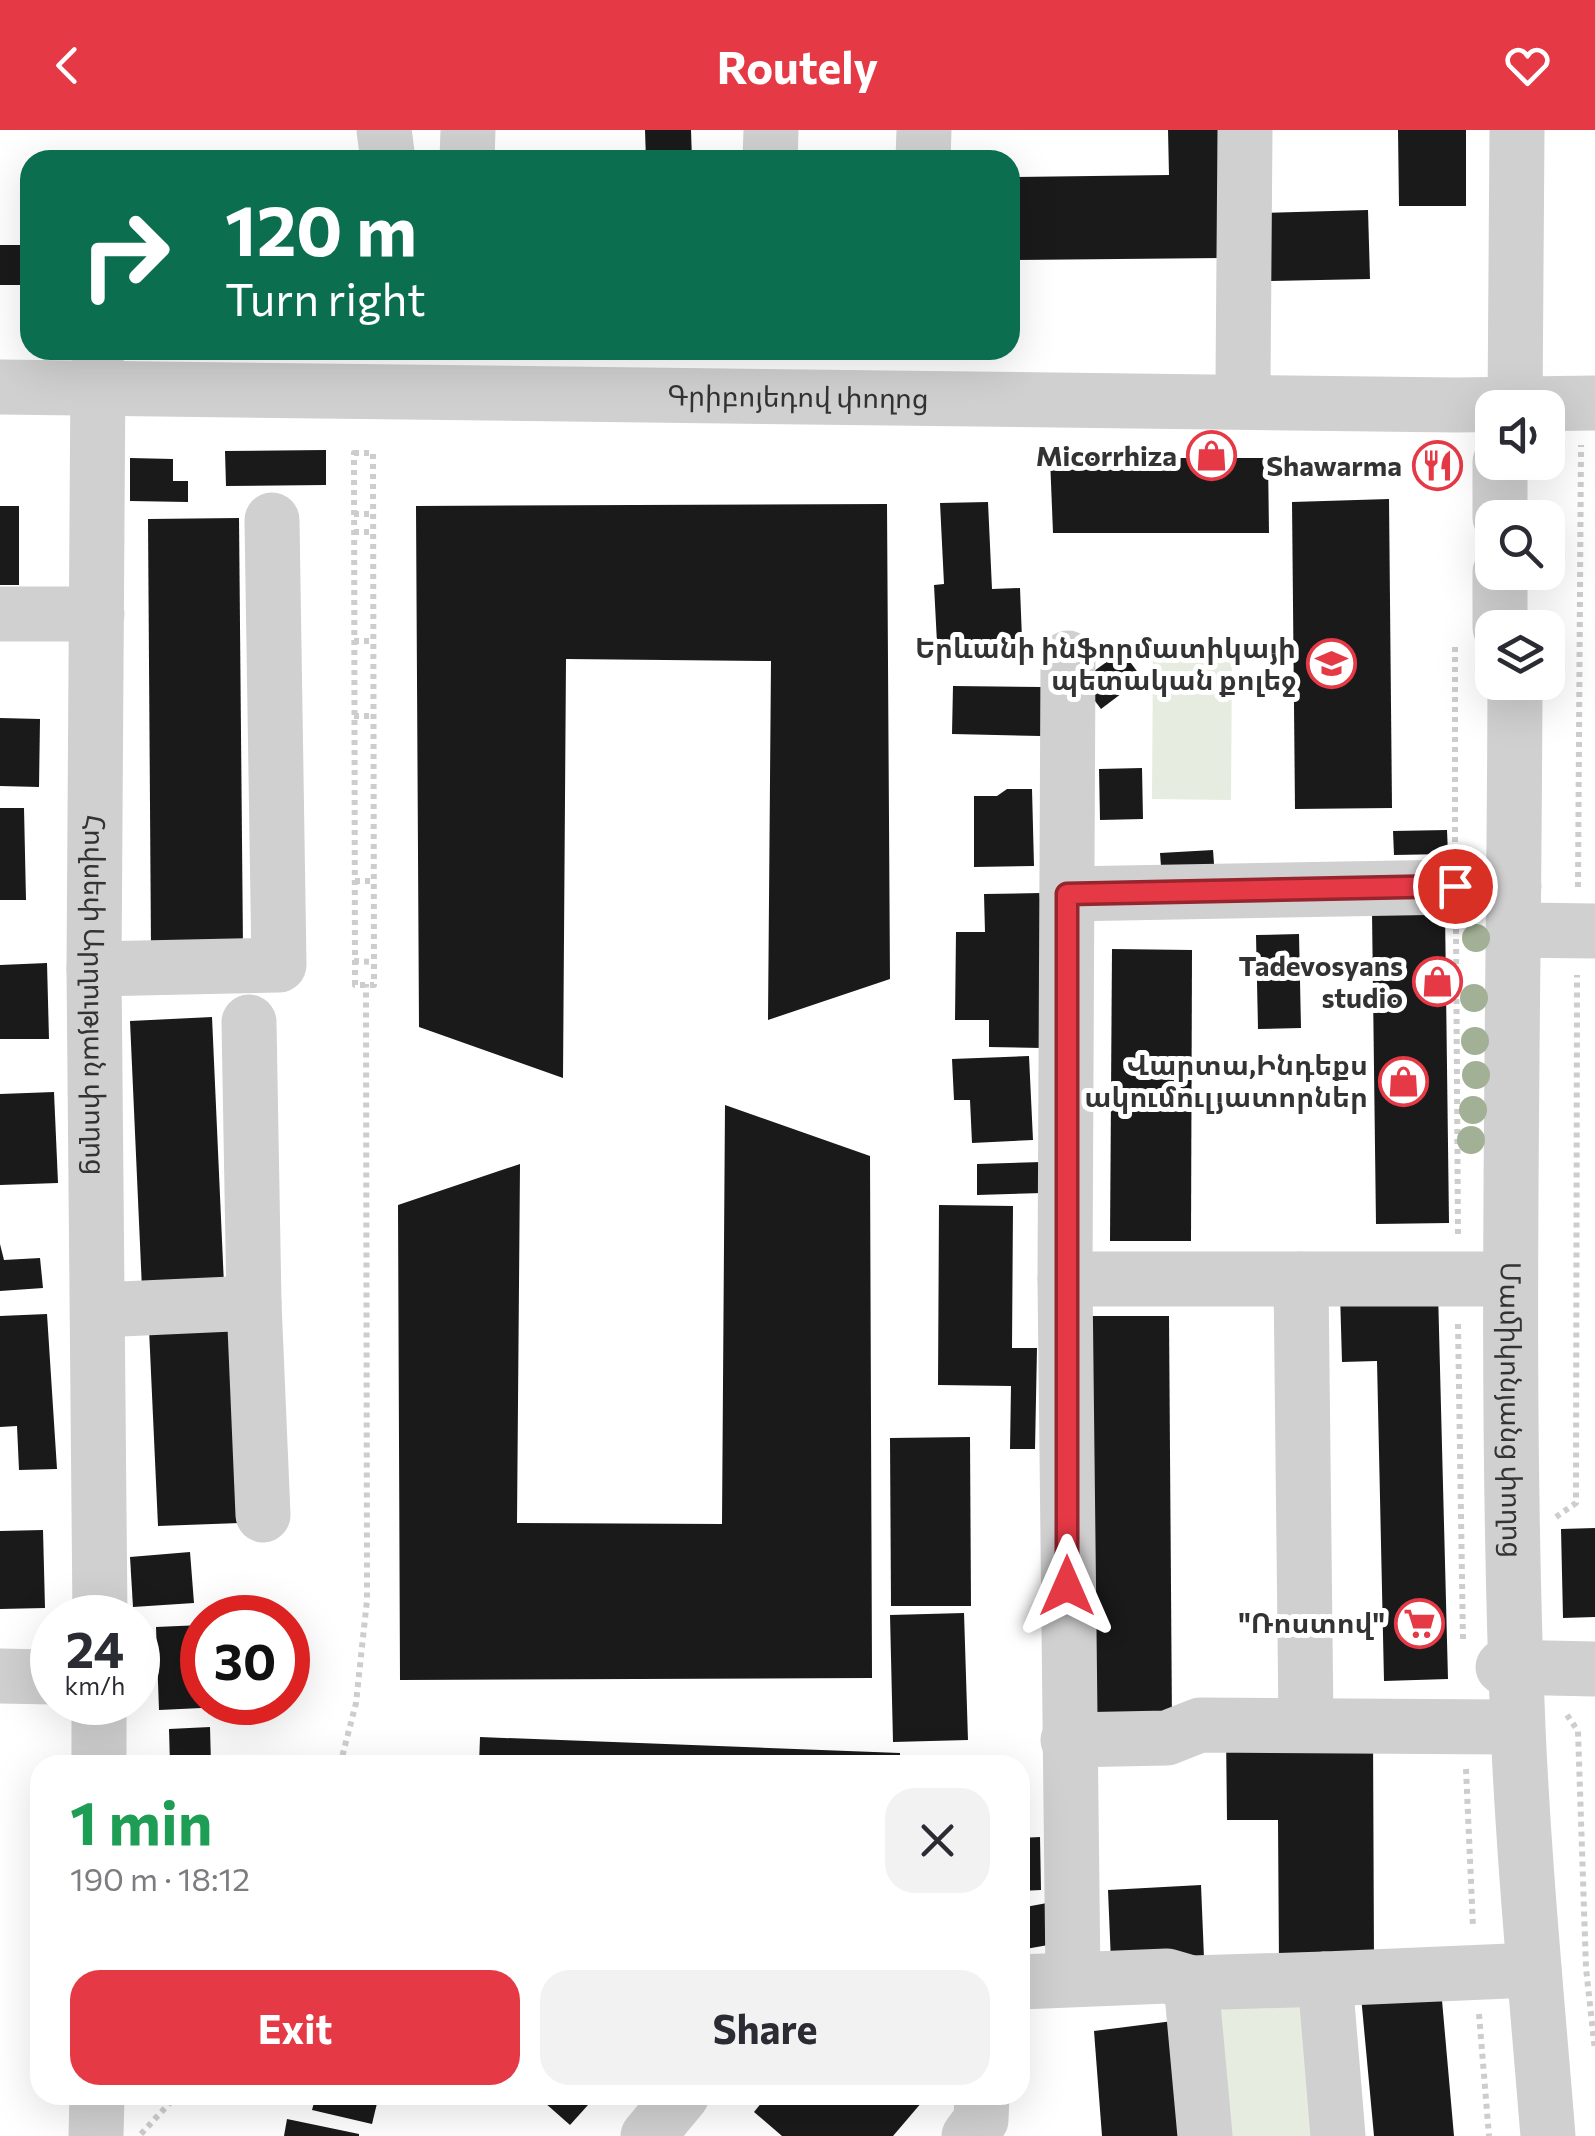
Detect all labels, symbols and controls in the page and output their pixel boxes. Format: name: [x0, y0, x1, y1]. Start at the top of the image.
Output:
icon: back: [40, 38, 95, 93]
text: Routely: [717, 38, 878, 93]
icon: heart: [1500, 38, 1555, 93]
text: 120 m: [225, 185, 417, 270]
icon: right: [60, 190, 190, 320]
text: Turn right: [225, 270, 426, 325]
street label: Գրիբոյեդով փողոց: [667, 377, 929, 415]
map controls: [1475, 390, 1565, 700]
button: sound: [1475, 390, 1565, 480]
shop icon: Micorrhiza: [1186, 430, 1238, 482]
place label: Micorrhiza: [1036, 438, 1177, 472]
restaurant icon: Shawarma: [1411, 440, 1463, 492]
place label: Shawarma: [1266, 448, 1402, 482]
button: search: [1475, 500, 1565, 590]
button: layers: [1475, 610, 1565, 700]
place label: Երևանի ինֆորմատիկայի պետական քոլեջ: [915, 630, 1296, 697]
school or university icon: Երևանի ինֆորմատիկայի պետական քոլեջ: [1305, 638, 1357, 690]
street label: Հովսեփ Արղության փողոց: [77, 814, 114, 1176]
pin: [1413, 844, 1498, 929]
icon: arrive: [1428, 859, 1483, 914]
place label: Tadevosyans studio: [1239, 948, 1403, 1014]
shop icon: Tadevosyans studio: [1412, 956, 1464, 1008]
place label: Վարտա,Ինդեքս ակումուլյատորներ: [1084, 1047, 1368, 1114]
shop icon: Վարտա,Ինդեքս ակումուլյատորներ: [1377, 1055, 1429, 1107]
street label: Մամիկոնյանց փողոց: [1494, 1262, 1531, 1558]
position arrow: [1015, 1534, 1119, 1638]
speed limit sign: 30: [180, 1595, 310, 1725]
supermarket icon: "Ռոստով": [1394, 1597, 1446, 1649]
place label: "Ռոստով": [1238, 1605, 1385, 1640]
text: 24: [66, 1617, 124, 1678]
text: km/h: [65, 1670, 125, 1700]
text: 1 min: [70, 1784, 212, 1857]
button: close: [885, 1788, 990, 1893]
text: 190 m · 18:12: [70, 1858, 250, 1898]
button: Exit: [70, 1970, 520, 2085]
button: Share: [540, 1970, 990, 2085]

